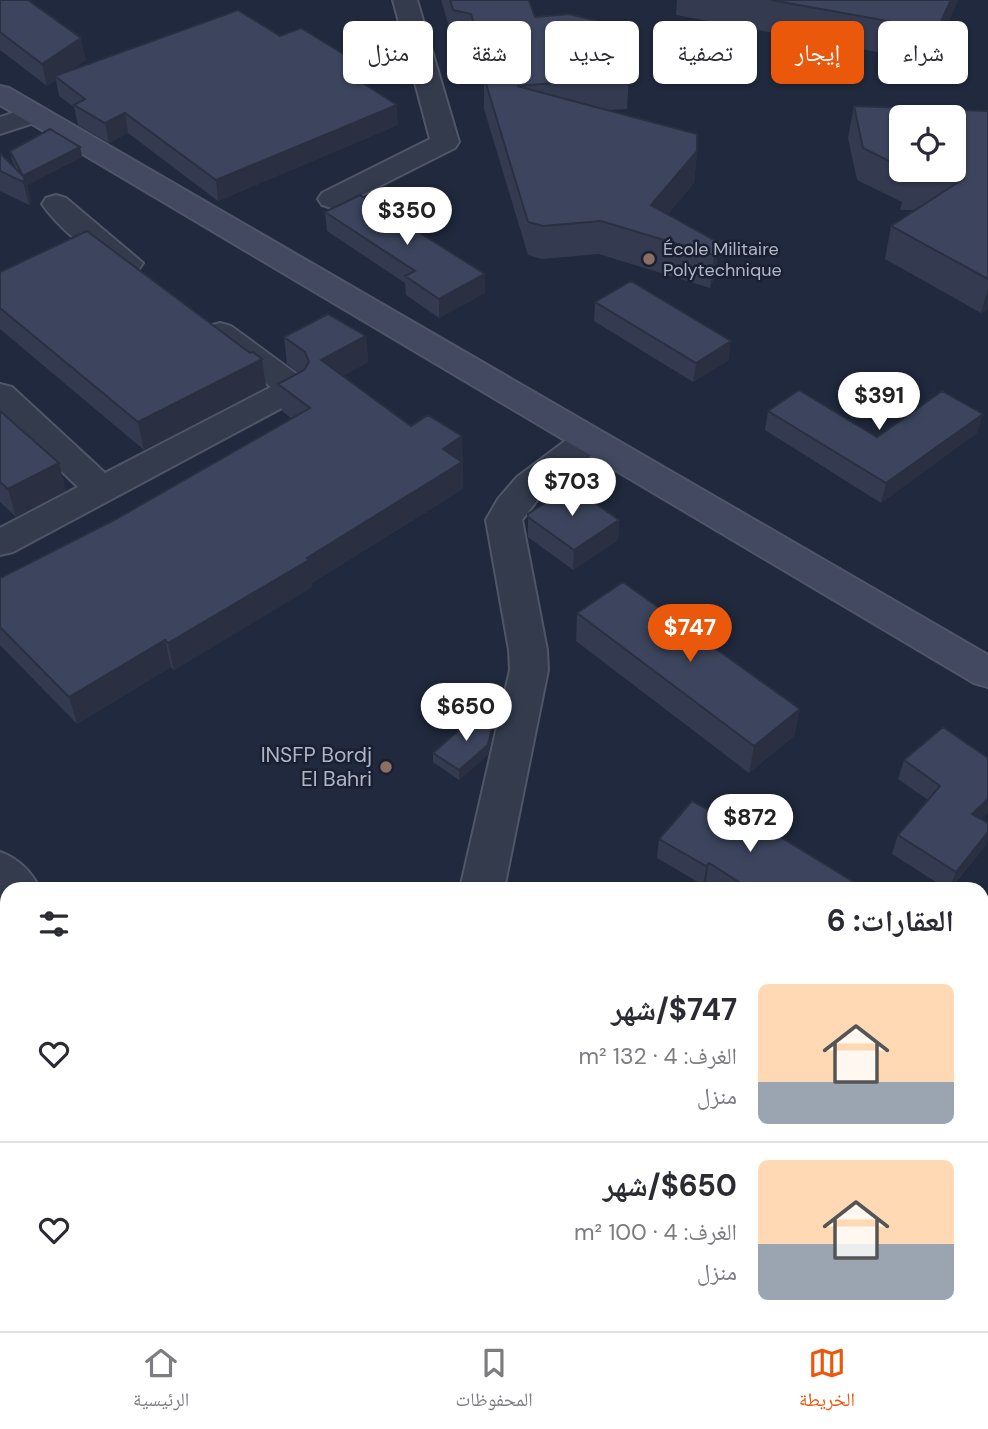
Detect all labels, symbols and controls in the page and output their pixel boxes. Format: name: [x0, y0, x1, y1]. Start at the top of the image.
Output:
chip: منزل: [343, 21, 433, 84]
chip: شقة: [447, 21, 531, 84]
chip: جديد: [545, 21, 639, 84]
chip: تصفية: [653, 21, 757, 84]
chip: إيجار: [771, 21, 864, 84]
chip: شراء: [878, 21, 968, 84]
map controls: [889, 105, 966, 182]
button: locate: [889, 105, 966, 182]
pin: $350: [366, 188, 448, 247]
text: $350: [378, 195, 436, 225]
place label: École Militaire Polytechnique: [663, 237, 782, 282]
marker: École Militaire Polytechnique: [641, 251, 657, 267]
pin: $391: [838, 372, 920, 432]
text: $391: [854, 380, 904, 410]
pin: $703: [531, 458, 613, 518]
text: $703: [544, 466, 600, 496]
pin: $747: [649, 604, 731, 664]
text: $747: [664, 612, 716, 642]
pin: $650: [425, 684, 507, 743]
text: $650: [437, 691, 495, 721]
place label: INSFP Bordj El Bahri: [261, 741, 372, 793]
marker: INSFP Bordj El Bahri: [378, 759, 394, 775]
pin: $872: [709, 794, 791, 854]
text: $872: [723, 802, 777, 832]
text: العقارات: 6: [827, 901, 954, 940]
icon: filters: [35, 905, 73, 943]
text: $747/شهر: [611, 990, 737, 1029]
icon: home: [814, 1012, 898, 1096]
icon: heart: [35, 1035, 73, 1073]
text: الغرف: 4 · 132 m²: [579, 1041, 737, 1071]
text: منزل: [697, 1081, 737, 1111]
text: $650/شهر: [603, 1166, 737, 1205]
icon: home: [814, 1188, 898, 1272]
icon: heart: [35, 1211, 73, 1249]
text: الغرف: 4 · 100 m²: [574, 1217, 737, 1247]
text: منزل: [697, 1257, 737, 1287]
tab: الرئيسية: [133, 1344, 189, 1418]
tab: المحفوظات: [456, 1344, 533, 1418]
tab: الخريطة: [799, 1344, 855, 1418]

